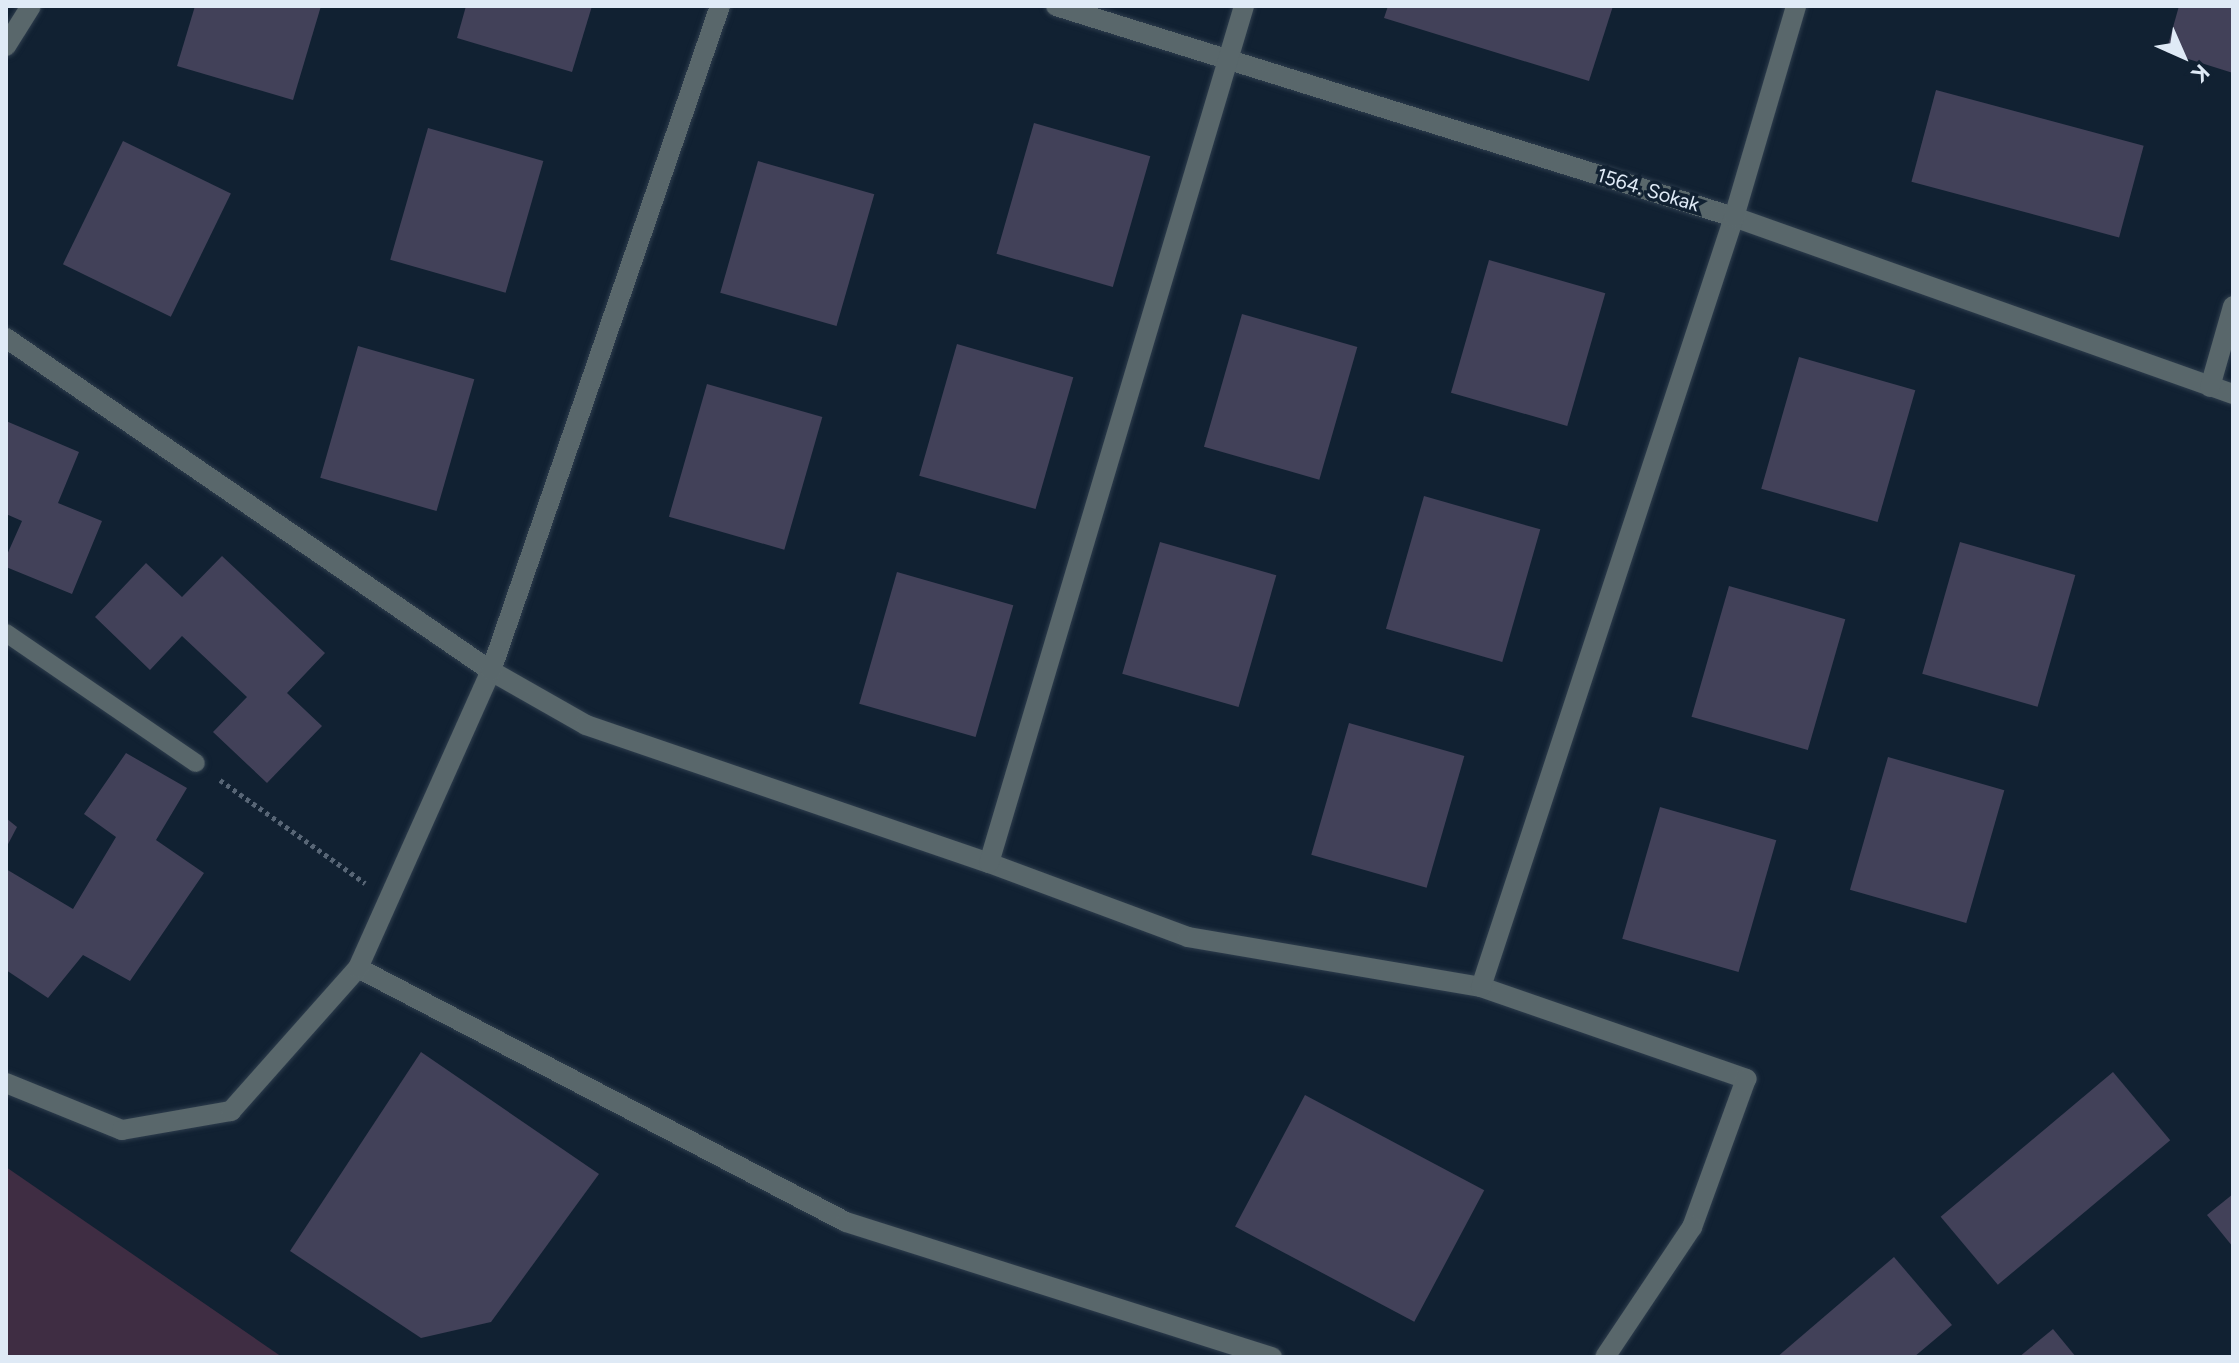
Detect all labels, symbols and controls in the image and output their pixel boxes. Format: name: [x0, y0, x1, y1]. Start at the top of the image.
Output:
north arrow: [2143, 16, 2223, 96]
text: K: [2186, 59, 2215, 88]
street label: 1564. Sokak: [1594, 163, 1702, 217]

